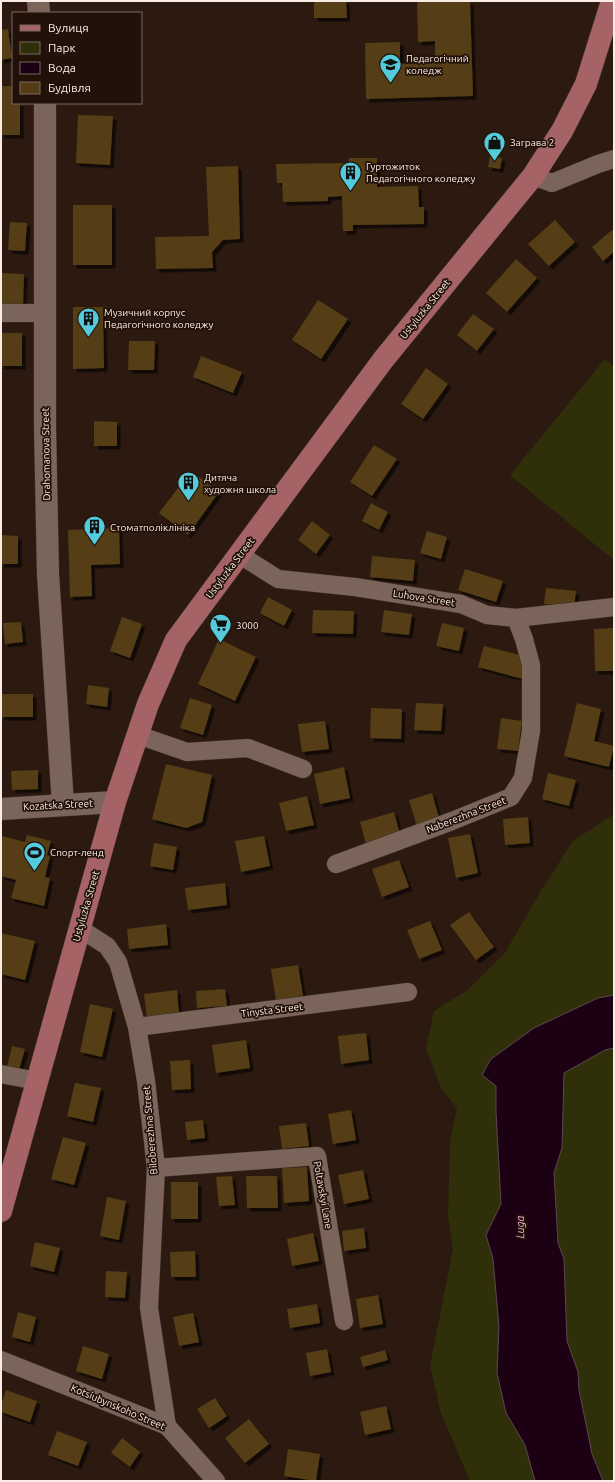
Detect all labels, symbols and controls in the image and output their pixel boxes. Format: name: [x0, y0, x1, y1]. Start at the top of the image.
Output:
legend: [12, 12, 142, 104]
text: Вулиця: [48, 21, 89, 34]
text: Парк: [48, 41, 76, 54]
school or university icon: Педагогічний коледж: [377, 51, 403, 84]
place label: Педагогічний коледж: [406, 53, 469, 76]
text: Вода: [48, 61, 76, 74]
text: Будівля: [48, 81, 91, 94]
shop icon: Заграва 2: [482, 129, 508, 162]
place label: Заграва 2: [510, 137, 554, 148]
building icon: Гуртожиток Педагогічного коледжу: [338, 159, 364, 192]
place label: Гуртожиток Педагогічного коледжу: [366, 161, 476, 184]
street label: Ustyluzka Street: [398, 277, 452, 341]
building icon: Музичний корпус Педагогічного коледжу: [75, 305, 101, 338]
place label: Музичний корпус Педагогічного коледжу: [104, 307, 214, 330]
street label: Drahomanova Street: [40, 407, 52, 501]
building icon: Дитяча художня школа: [176, 470, 202, 503]
place label: Дитяча художня школа: [204, 472, 276, 495]
building icon: Стоматполіклініка: [81, 514, 107, 547]
place label: Стоматполіклініка: [110, 522, 195, 533]
street label: Ustyluzka Street: [204, 535, 256, 601]
street label: Luhova Street: [392, 588, 456, 608]
supermarket icon: 3000: [208, 612, 234, 645]
place label: 3000: [236, 620, 259, 631]
street label: Naberezhna Street: [425, 795, 507, 835]
street label: Kozatska Street: [23, 798, 93, 812]
sports icon: Спорт-ленд: [22, 839, 48, 872]
place label: Спорт-ленд: [50, 847, 104, 858]
street label: Ustyluzka Street: [71, 869, 101, 943]
street label: Tinysta Street: [240, 1001, 304, 1019]
street label: Biloberezhna Street: [141, 1085, 159, 1175]
street label: Poltavskyi Lane: [312, 1160, 334, 1230]
water label: Luga: [514, 1215, 526, 1239]
street label: Kotsiubynskoho Street: [69, 1382, 167, 1432]

